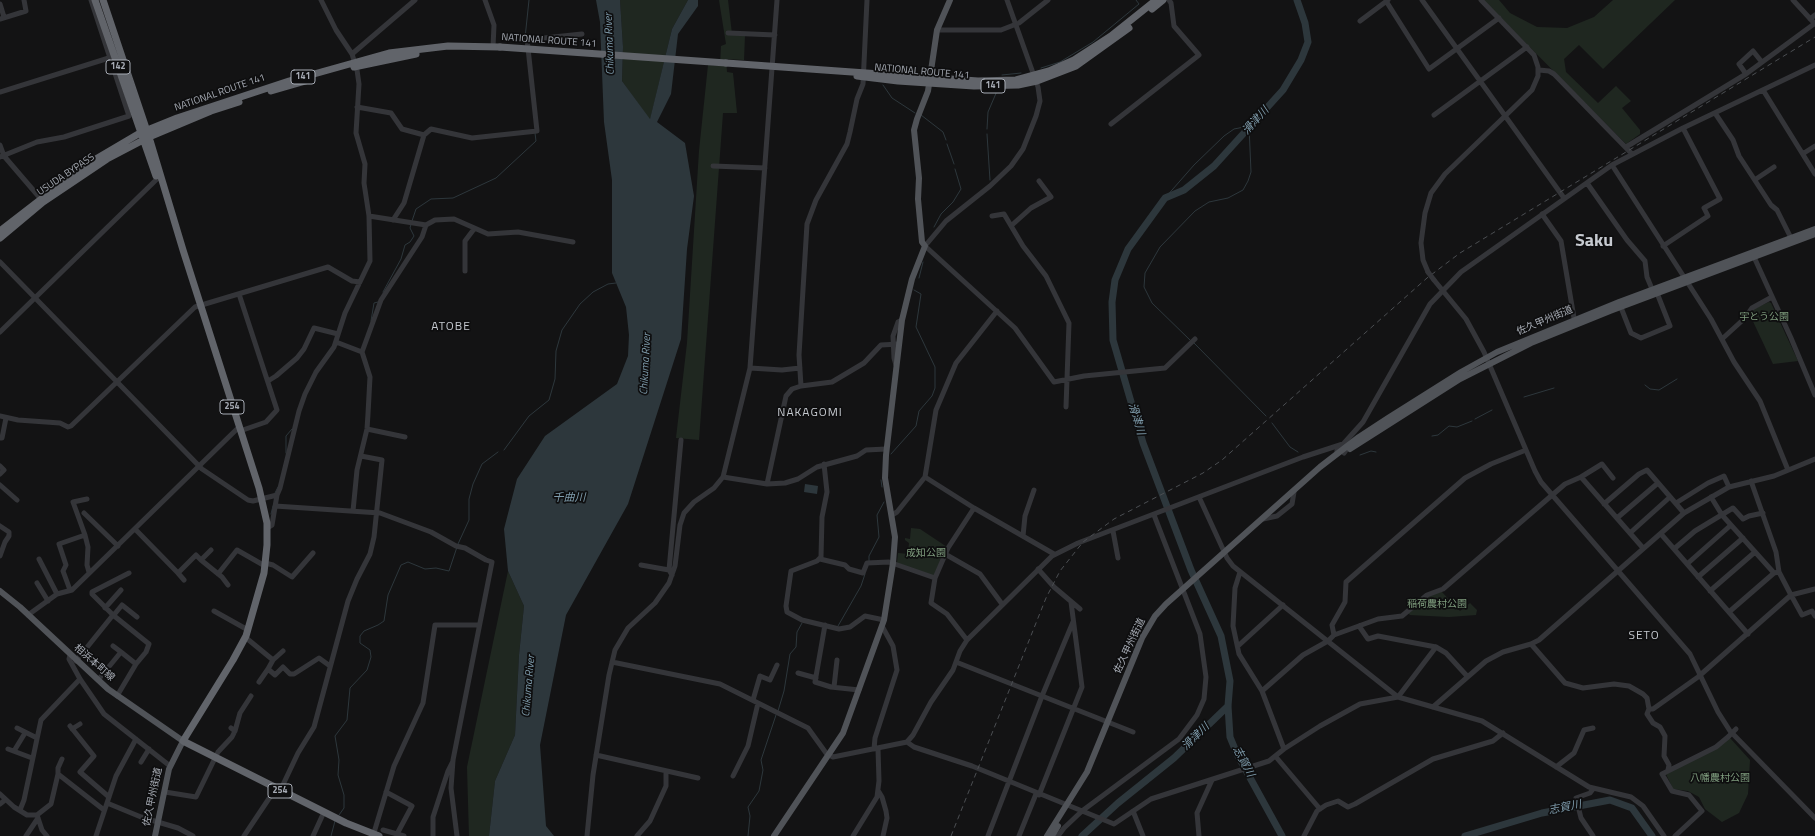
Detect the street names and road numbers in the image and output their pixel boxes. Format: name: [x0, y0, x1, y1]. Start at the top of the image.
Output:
street label: NATIONAL ROUTE 141: [501, 32, 597, 50]
road number: 142: [106, 60, 130, 74]
street label: NATIONAL ROUTE 141: [874, 62, 970, 82]
road number: 141: [291, 70, 315, 84]
street label: NATIONAL ROUTE 141: [173, 72, 267, 114]
road number: 141: [981, 79, 1005, 93]
street label: USUDA BYPASS: [35, 151, 97, 199]
street label: 佐久甲州街道: [1515, 304, 1575, 338]
road number: 254: [220, 400, 244, 414]
street label: 佐久甲州街道: [1112, 616, 1148, 676]
street label: 相浜本町線: [71, 642, 117, 684]
street label: 佐久甲州街道: [141, 766, 165, 828]
road number: 254: [268, 784, 292, 798]

